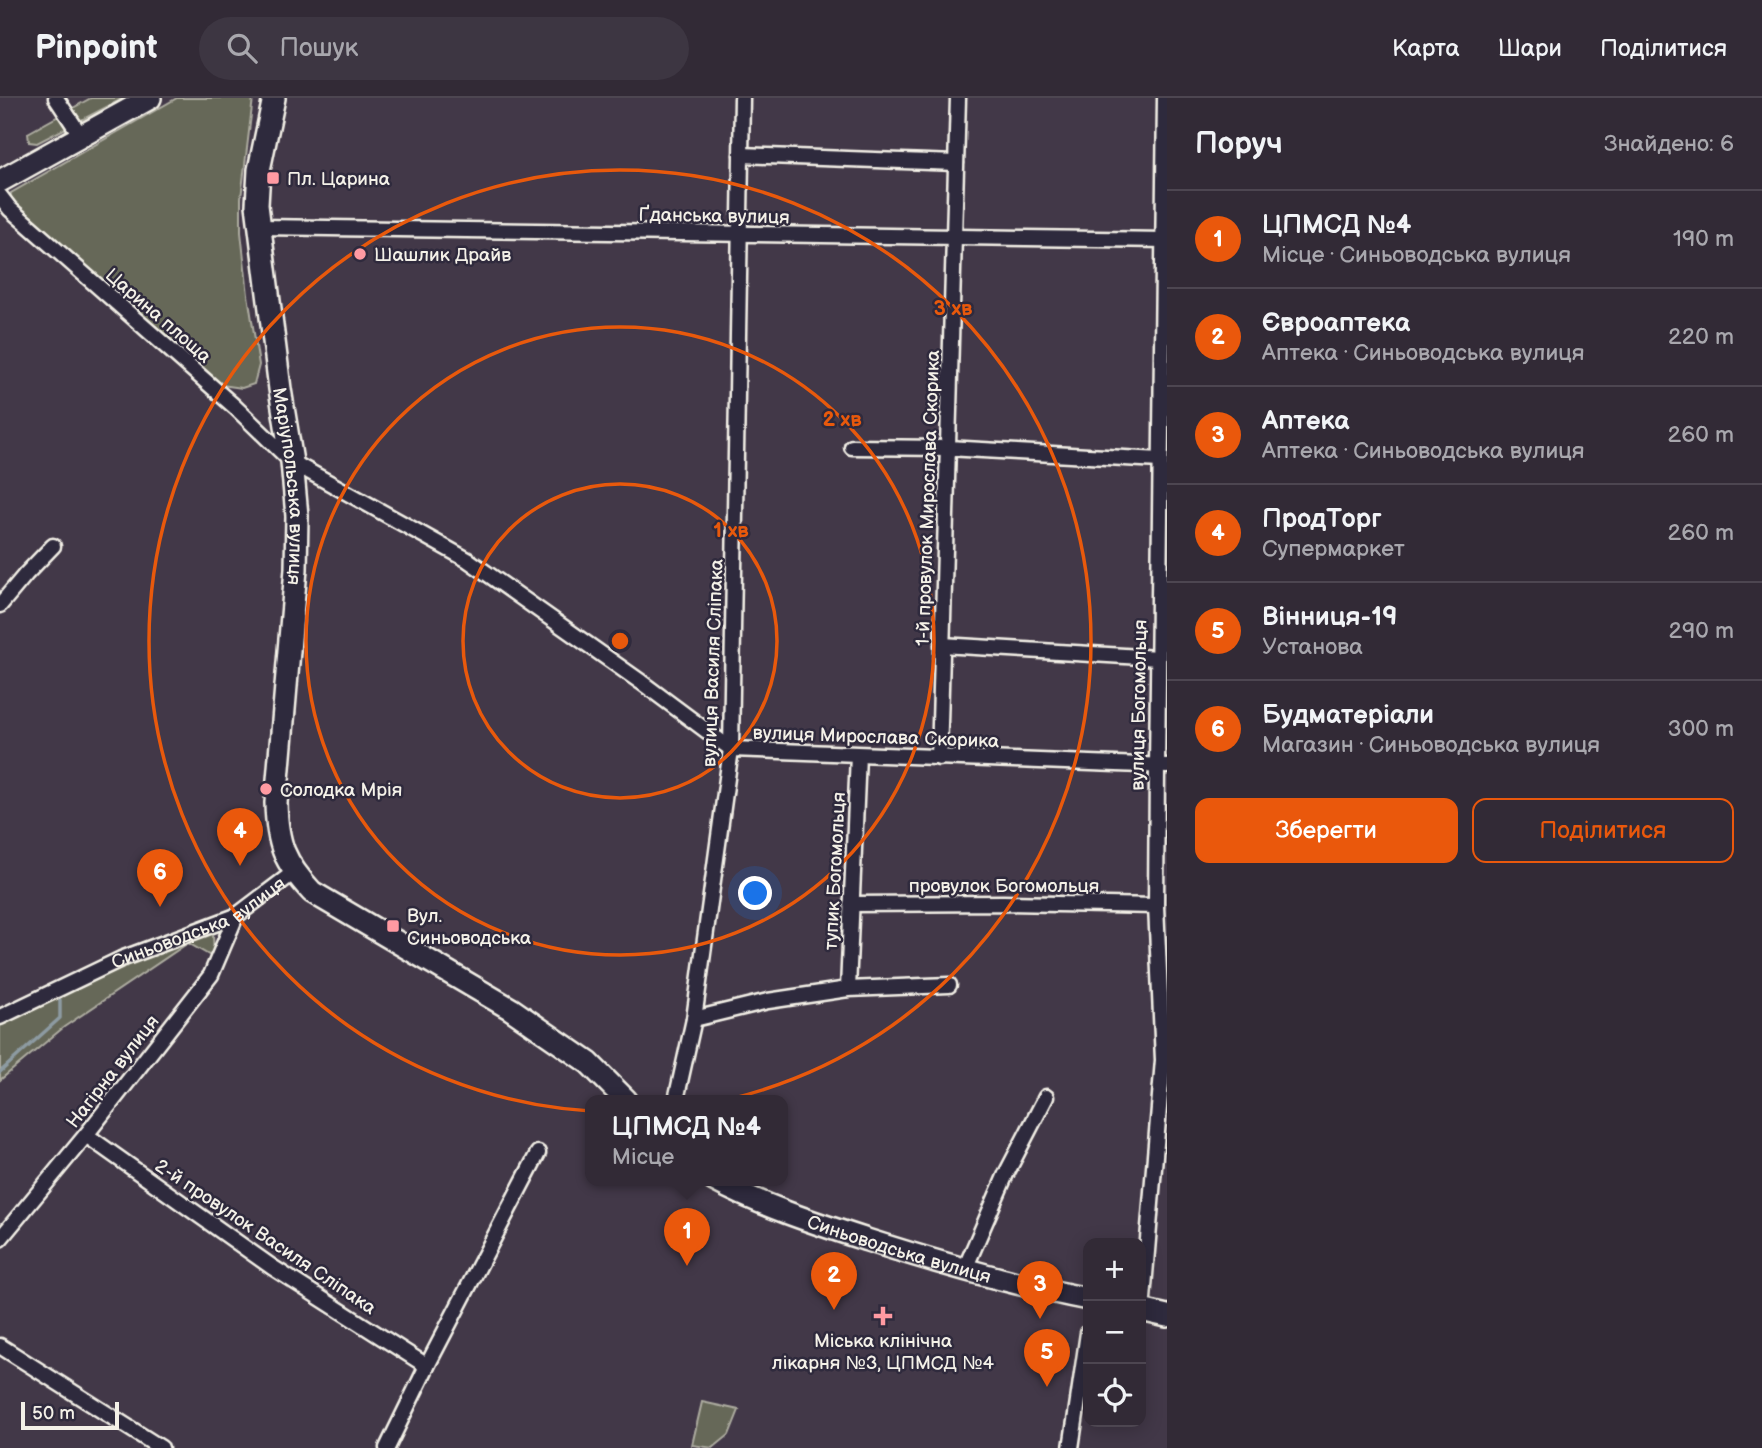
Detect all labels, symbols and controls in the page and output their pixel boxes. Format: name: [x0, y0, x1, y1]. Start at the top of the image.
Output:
search box: [199, 17, 689, 80]
text: Pinpoint: [35, 28, 157, 68]
icon: search: [223, 29, 261, 67]
text: Пошук: [279, 33, 358, 64]
text: Карта: [1392, 34, 1460, 63]
text: Шари: [1498, 34, 1562, 63]
text: Поділитися: [1600, 34, 1727, 63]
text: Поруч: [1195, 126, 1283, 162]
text: Знайдено: 6: [1604, 130, 1734, 158]
place label: Пл. Царина: [287, 168, 390, 191]
marker: Пл. Царина: [265, 170, 281, 186]
street label: Ґданська вулиця: [638, 204, 790, 229]
text: ЦПМСД №4: [1262, 210, 1411, 241]
text: 1: [1213, 225, 1223, 253]
text: 190 m: [1673, 225, 1734, 253]
text: Місце · Синьоводська вулиця: [1262, 241, 1571, 269]
place label: Шашлик Драйв: [374, 244, 511, 267]
marker: Шашлик Драйв: [352, 246, 368, 262]
street label: Царина площа: [100, 264, 216, 368]
text: 3 хв: [934, 296, 973, 321]
text: Євроаптека: [1262, 308, 1410, 339]
text: 2: [1211, 323, 1225, 351]
text: 220 m: [1668, 323, 1734, 351]
text: Аптека · Синьоводська вулиця: [1262, 339, 1585, 367]
street label: 1-й провулок Мирослава Скорика: [912, 350, 945, 646]
street label: Маріупольська вулиця: [267, 386, 307, 586]
text: Аптека: [1262, 406, 1349, 437]
text: 2 хв: [822, 407, 862, 432]
text: 3: [1211, 421, 1225, 449]
text: 260 m: [1668, 421, 1734, 449]
text: Аптека · Синьоводська вулиця: [1262, 437, 1585, 465]
text: ПродТорг: [1262, 504, 1382, 535]
text: 1 хв: [713, 518, 749, 543]
text: 4: [1211, 519, 1225, 547]
text: 260 m: [1668, 519, 1734, 547]
text: Супермаркет: [1262, 535, 1405, 563]
street label: вулиця Василя Сліпака: [698, 559, 729, 768]
text: Вінниця-19: [1262, 602, 1397, 633]
text: 5: [1211, 617, 1225, 645]
text: 290 m: [1668, 617, 1734, 645]
street label: вулиця Богомольця: [1127, 619, 1152, 791]
centre of rings: [608, 629, 632, 653]
text: Установа: [1262, 633, 1363, 661]
text: Будматеріали: [1262, 700, 1434, 731]
text: 6: [1211, 715, 1225, 743]
text: 300 m: [1668, 715, 1734, 743]
street label: вулиця Мирослава Скорика: [752, 722, 1000, 753]
text: Магазин · Синьоводська вулиця: [1262, 731, 1600, 759]
place label: Солодка Мрія: [280, 779, 402, 802]
marker: Солодка Мрія: [258, 781, 274, 797]
street label: тупик Богомольця: [820, 791, 851, 951]
button: Зберегти: [1195, 798, 1458, 863]
button: Поділитися: [1472, 798, 1734, 863]
pin: 4: [217, 808, 263, 866]
pin: 6: [137, 849, 183, 907]
street label: Синьоводська вулиця: [108, 873, 291, 975]
street label: провулок Богомольця: [909, 875, 1099, 898]
your location: [738, 876, 772, 910]
place label: Вул. Синьоводська: [407, 905, 531, 950]
marker: Вул. Синьоводська: [385, 918, 401, 934]
street label: Нагірна вулиця: [62, 1011, 164, 1133]
popup: [585, 1095, 788, 1186]
text: ЦПМСД №4: [612, 1112, 761, 1143]
text: Місце: [612, 1143, 674, 1171]
street label: 2-й провулок Василя Сліпака: [150, 1155, 380, 1320]
pin: 1: [664, 1208, 710, 1266]
street label: Синьоводська вулиця: [804, 1211, 993, 1289]
map controls: [1083, 1238, 1146, 1427]
button: +: [1083, 1238, 1146, 1301]
pin: 2: [811, 1252, 857, 1310]
pin: 3: [1017, 1261, 1063, 1319]
button: −: [1083, 1301, 1146, 1364]
marker: Міська клінічна лікарня №3, ЦПМСД №4: [873, 1306, 893, 1326]
pin: 5: [1024, 1329, 1070, 1387]
place label: Міська клінічна лікарня №3, ЦПМСД №4: [772, 1330, 995, 1375]
button: locate: [1083, 1364, 1146, 1427]
scale bar: [21, 1399, 119, 1431]
text: 50 m: [32, 1402, 75, 1425]

